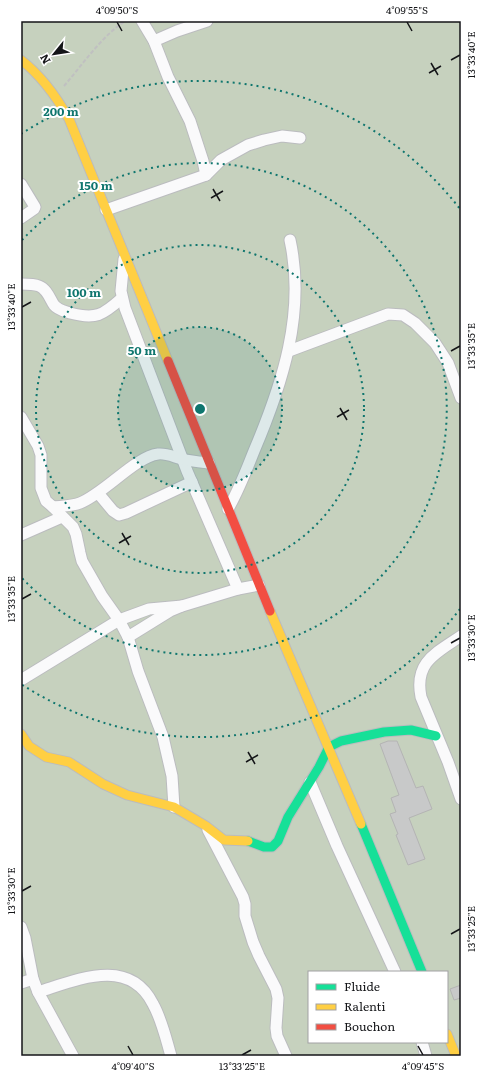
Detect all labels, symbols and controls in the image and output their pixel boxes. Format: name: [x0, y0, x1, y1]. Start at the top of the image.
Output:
text: 4°09'50"S: [96, 2, 138, 17]
text: 4°09'55"S: [386, 2, 428, 17]
text: 13°33'40"E: [463, 31, 478, 79]
north arrow: [34, 34, 74, 74]
text: N: [35, 52, 54, 67]
text: 200 m: [43, 102, 79, 120]
text: 150 m: [79, 176, 113, 194]
text: 13°33'40"E: [3, 283, 18, 331]
text: 100 m: [67, 283, 101, 301]
text: 13°33'35"E: [463, 323, 478, 369]
text: 50 m: [128, 341, 156, 359]
centre of rings: [193, 402, 207, 416]
text: 13°33'35"E: [3, 576, 18, 622]
text: 13°33'30"E: [463, 614, 478, 662]
text: 13°33'30"E: [3, 867, 18, 915]
text: 13°33'25"E: [463, 906, 478, 952]
legend: [308, 971, 448, 1043]
text: Fluide: [344, 977, 380, 995]
text: Ralenti: [344, 997, 385, 1015]
text: Bouchon: [344, 1017, 395, 1035]
text: 4°09'40"S: [111, 1058, 155, 1073]
text: 13°33'25"E: [219, 1058, 265, 1073]
text: 4°09'45"S: [402, 1058, 444, 1073]

